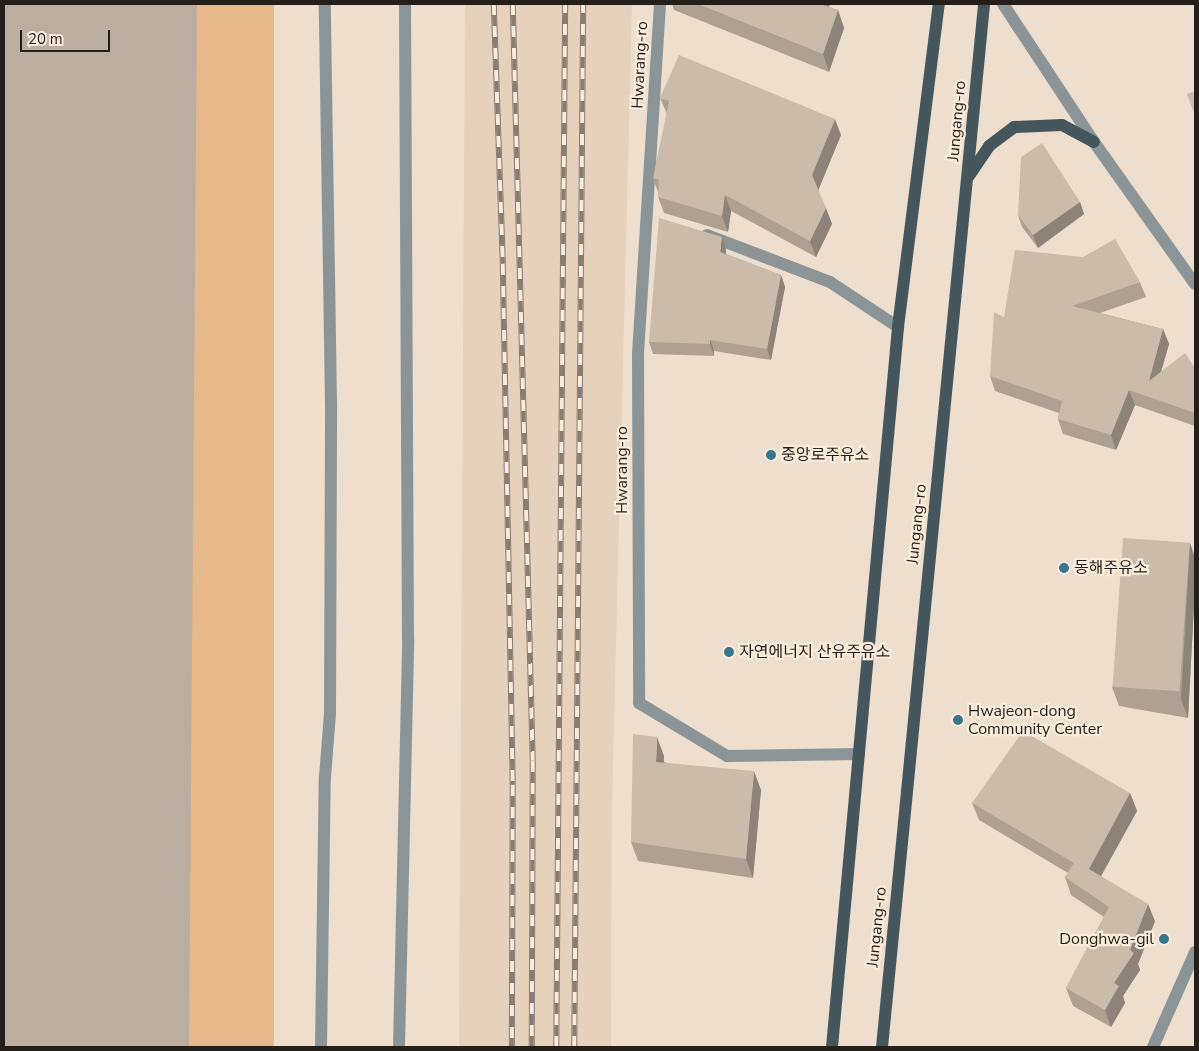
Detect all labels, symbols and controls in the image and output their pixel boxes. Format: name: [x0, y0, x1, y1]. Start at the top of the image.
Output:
scale bar: [22, 20, 112, 52]
street label: Hwarang-ro: [628, 21, 652, 109]
text: 20 m: [28, 29, 63, 49]
street label: Jungang-ro: [944, 80, 970, 162]
street label: Hwarang-ro: [612, 426, 632, 514]
place label: 중앙로주유소: [781, 445, 869, 465]
marker: 중앙로주유소: [765, 449, 777, 461]
street label: Jungang-ro: [903, 483, 931, 565]
place label: 동해주유소: [1074, 558, 1148, 578]
marker: 동해주유소: [1058, 562, 1070, 574]
place label: 자연에너지 산유주유소: [739, 642, 890, 662]
marker: 자연에너지 산유주유소: [723, 646, 735, 658]
place label: Hwajeon-dong Community Center: [968, 701, 1102, 739]
marker: Hwajeon-dong Community Center: [952, 714, 964, 726]
street label: Jungang-ro: [863, 886, 891, 968]
place label: Donghwa-gil: [1059, 929, 1154, 949]
marker: Donghwa-gil: [1158, 933, 1170, 945]

